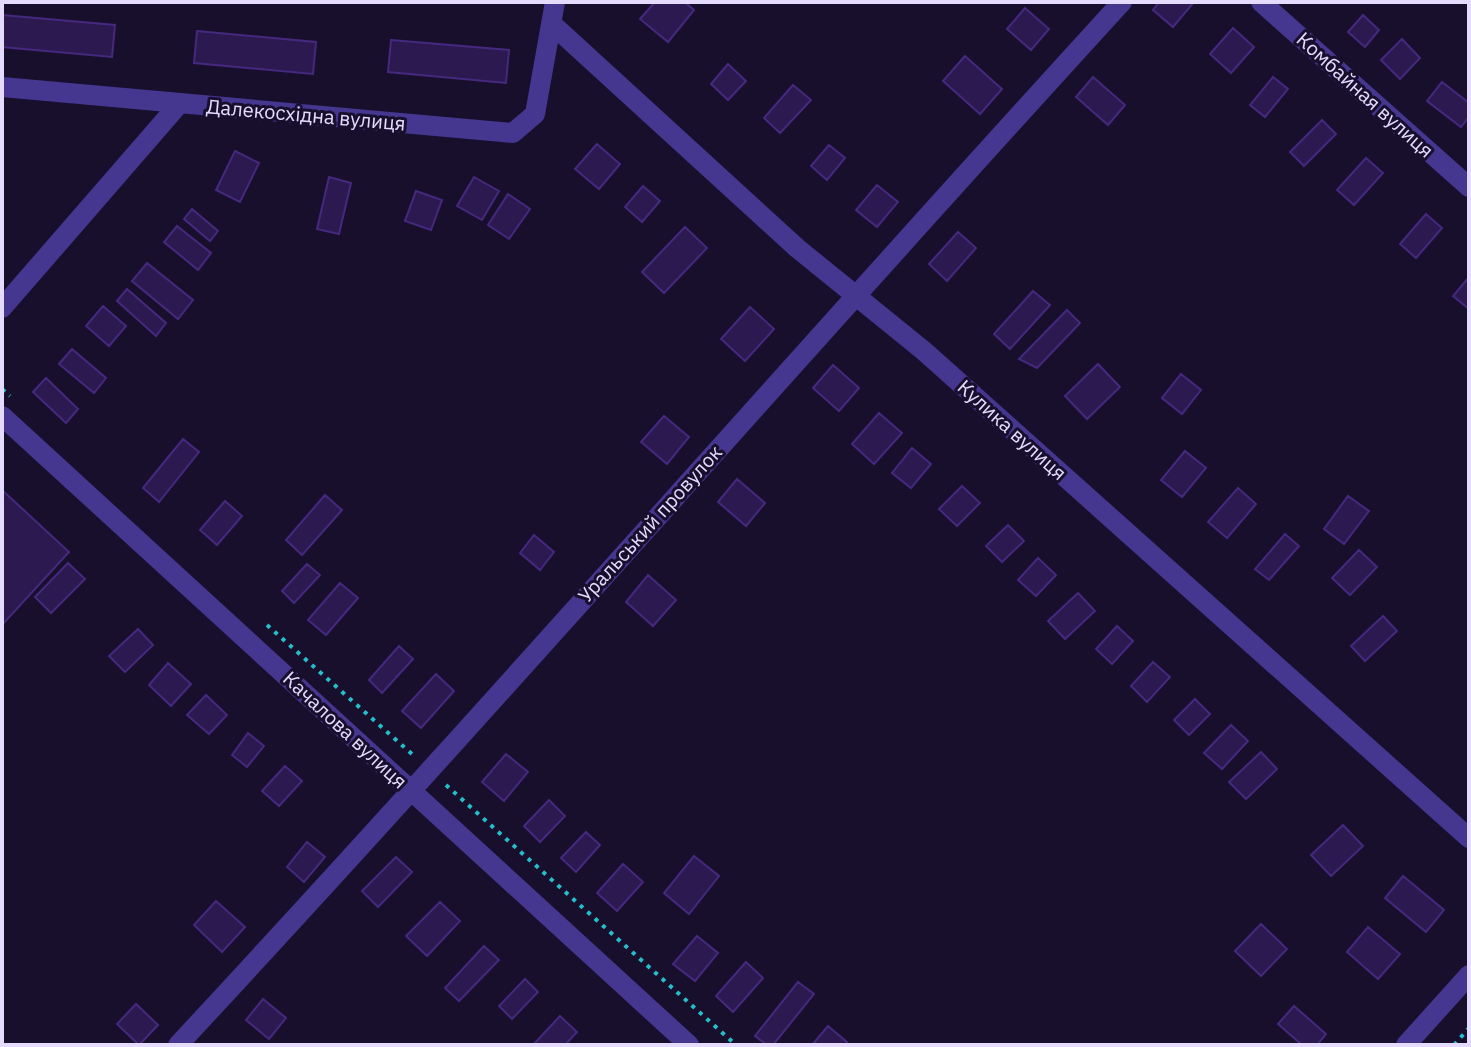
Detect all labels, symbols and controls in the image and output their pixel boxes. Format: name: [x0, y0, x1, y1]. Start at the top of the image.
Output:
street label: Комбайная вулиця: [1291, 26, 1440, 164]
street label: Далекосхідна вулиця: [205, 92, 407, 137]
street label: Кулика вулиця: [952, 373, 1073, 486]
street label: Уральський провулок: [572, 439, 728, 608]
street label: Качалова вулиця: [277, 665, 413, 794]

